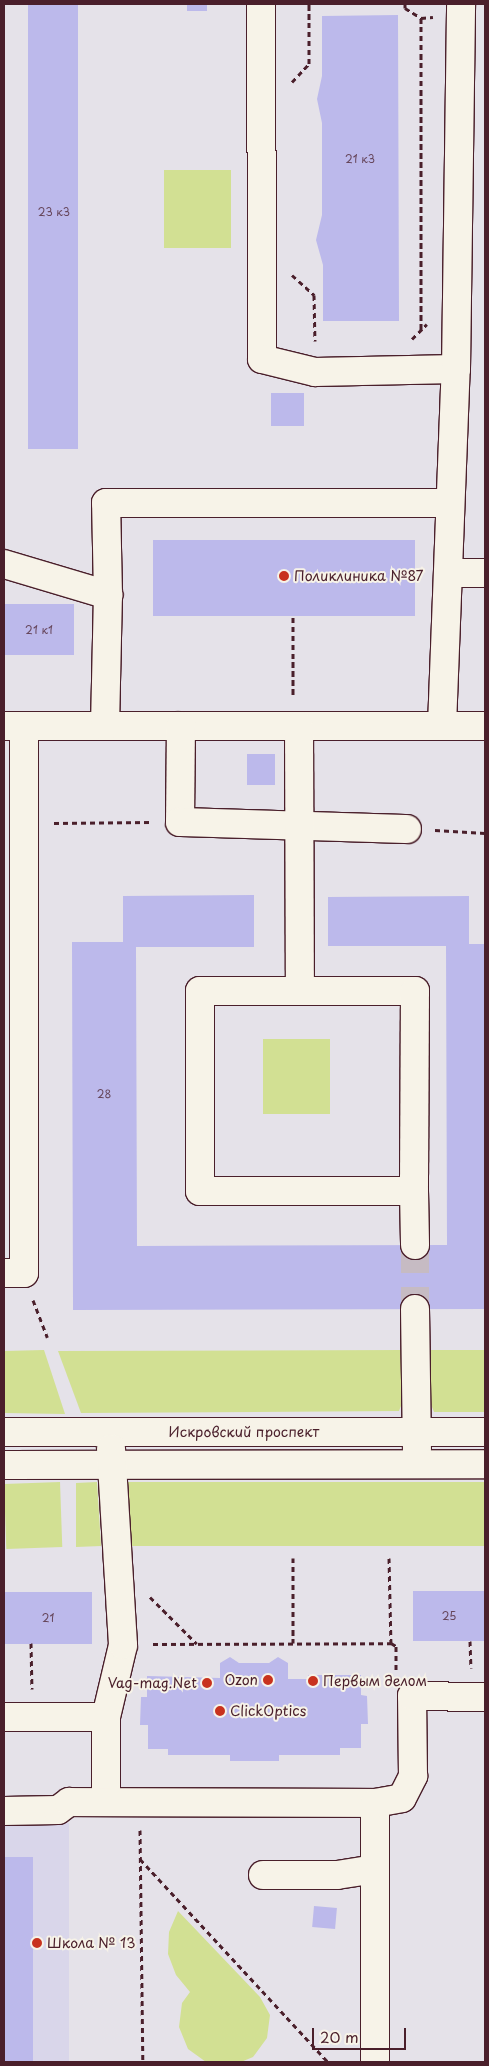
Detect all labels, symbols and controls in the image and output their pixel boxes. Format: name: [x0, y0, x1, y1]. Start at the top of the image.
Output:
house number: 21 к3: [345, 152, 375, 166]
house number: 23 к3: [38, 205, 70, 219]
place label: Поликлиника №87: [294, 568, 424, 584]
marker: Поликлиника №87: [278, 570, 290, 582]
house number: 21 к1: [25, 623, 53, 637]
house number: 28: [97, 1087, 111, 1101]
street label: Искровский проспект: [168, 1424, 320, 1440]
house number: 25: [442, 1609, 456, 1623]
house number: 21: [42, 1611, 54, 1625]
place label: Ozon: [225, 1672, 258, 1688]
place label: Первым делом: [323, 1673, 427, 1689]
marker: Ozon: [262, 1674, 274, 1686]
place label: Vag-mag.Net: [108, 1675, 197, 1691]
marker: Первым делом: [307, 1675, 319, 1687]
marker: Vag-mag.Net: [201, 1677, 213, 1689]
place label: ClickOptics: [230, 1703, 306, 1719]
marker: ClickOptics: [214, 1705, 226, 1717]
place label: Школа № 13: [47, 1935, 136, 1951]
marker: Школа № 13: [31, 1937, 43, 1949]
scale bar: [314, 2018, 408, 2050]
text: 20 m: [320, 2025, 359, 2048]

